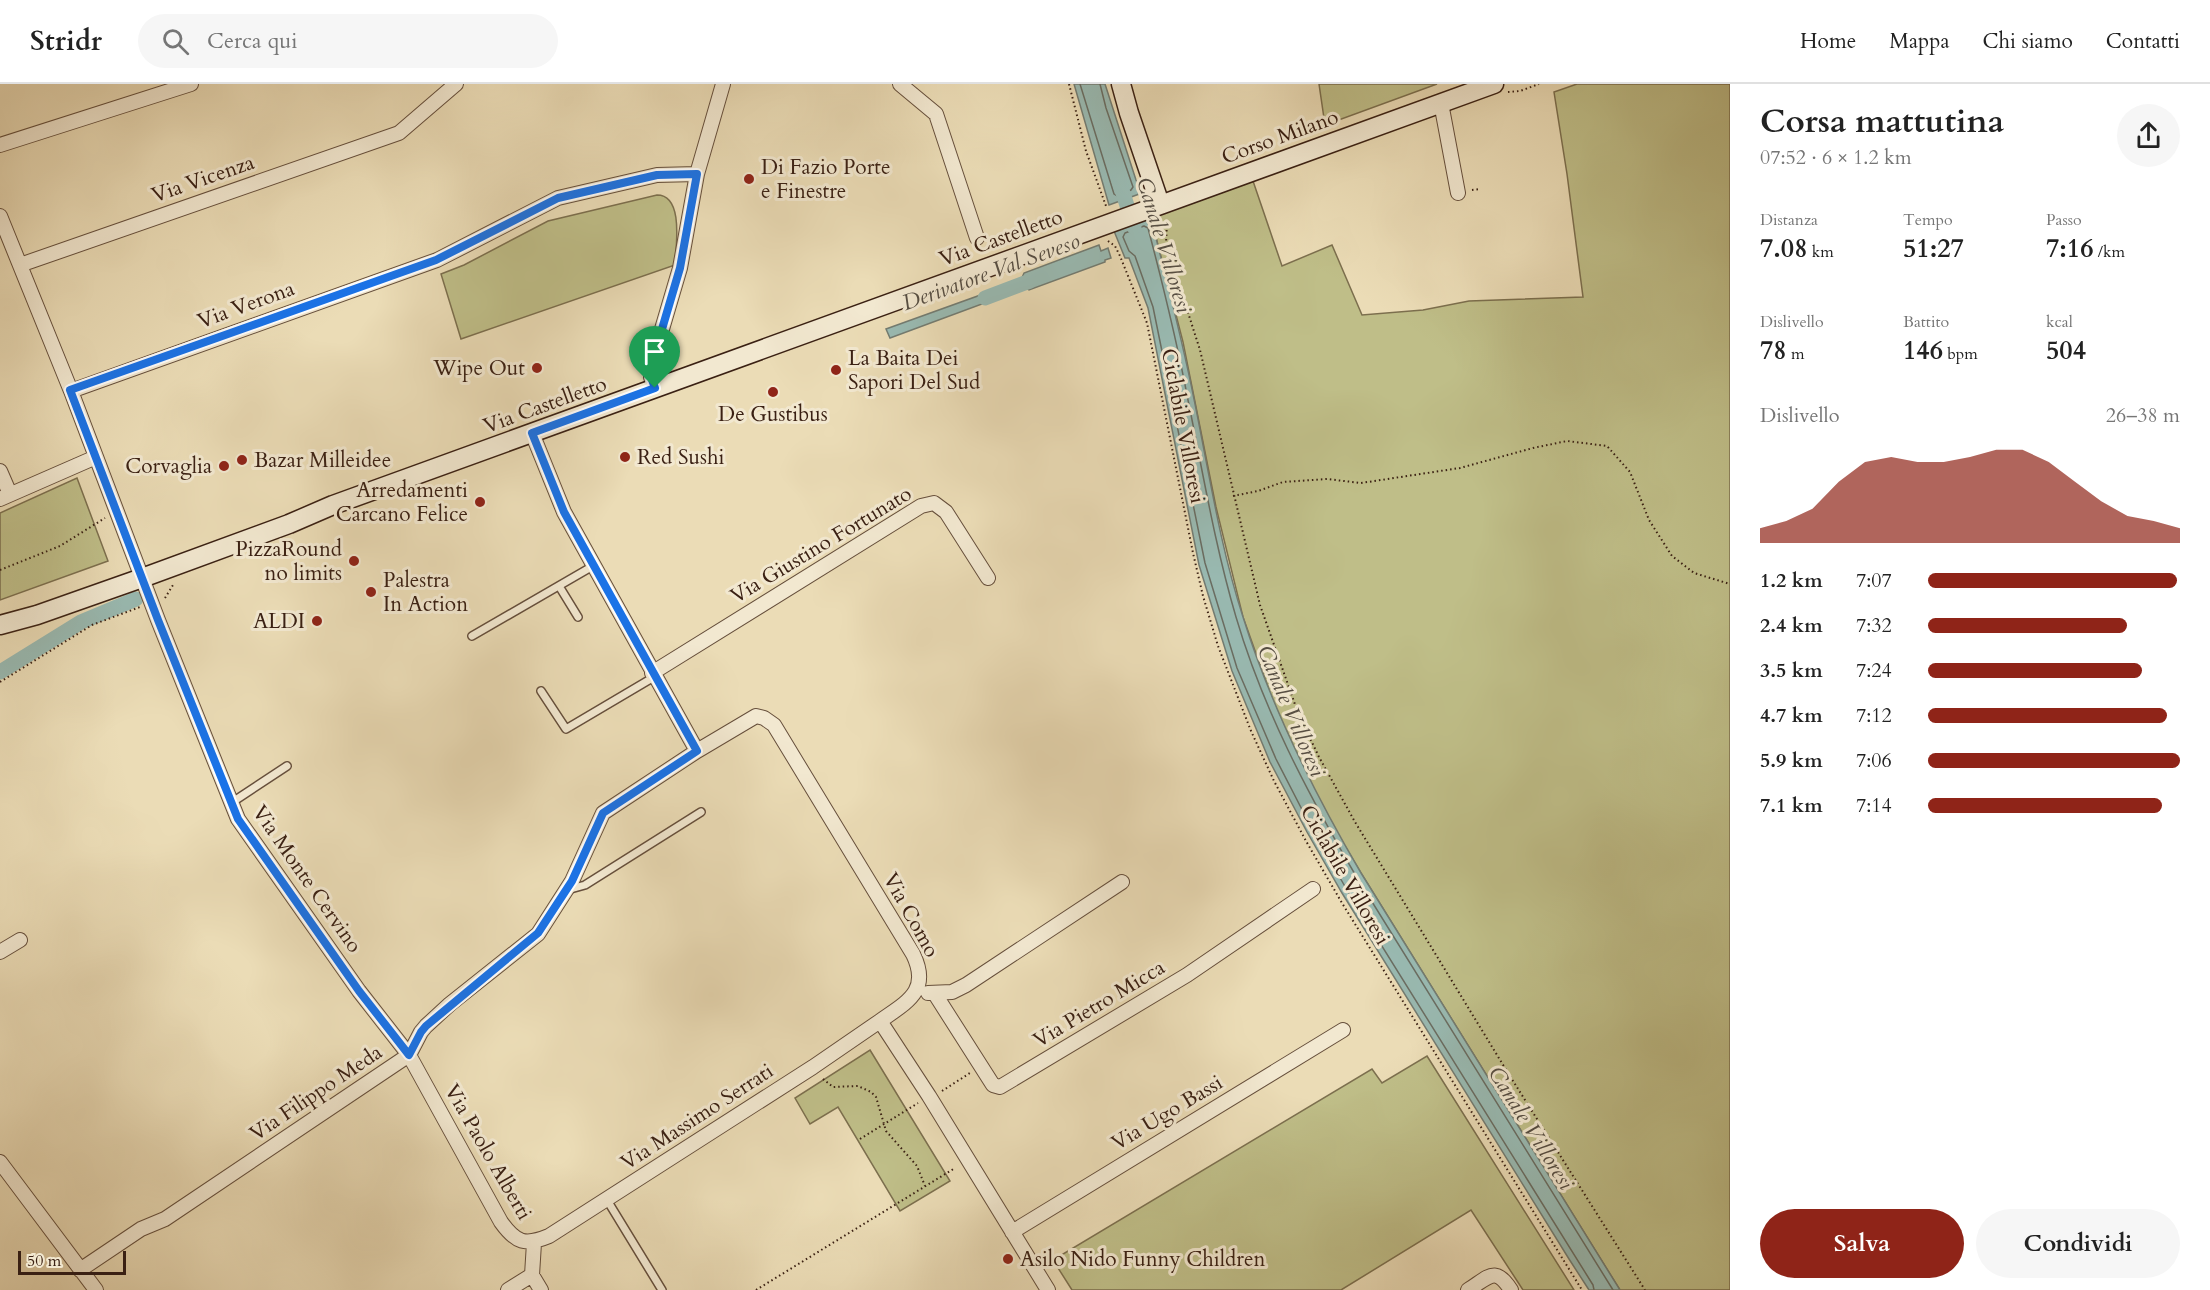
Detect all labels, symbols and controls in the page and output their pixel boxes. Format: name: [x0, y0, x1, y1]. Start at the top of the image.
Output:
search box: [138, 14, 558, 68]
text: Stridr: [30, 22, 102, 60]
icon: search: [159, 25, 192, 58]
text: Cerca qui: [207, 26, 297, 56]
text: Home: [1800, 27, 1856, 56]
text: Mappa: [1889, 27, 1950, 56]
text: Chi siamo: [1983, 27, 2073, 56]
text: Contatti: [2106, 27, 2180, 56]
text: Corsa mattutina: [1760, 99, 2004, 144]
street label: Corso Milano: [1217, 102, 1343, 172]
button: share: [2117, 104, 2180, 167]
text: 07:52 · 6 × 1.2 km: [1760, 144, 1912, 171]
street label: Via Vicenza: [148, 148, 258, 210]
place label: Di Fazio Porte e Finestre: [761, 153, 891, 206]
marker: Di Fazio Porte e Finestre: [742, 172, 756, 186]
water label: Canale Villoresi: [1129, 173, 1199, 317]
street label: Via Castelletto: [935, 202, 1067, 274]
text: Distanza: [1760, 209, 1818, 231]
text: Tempo: [1903, 209, 1953, 231]
text: Passo: [2046, 209, 2082, 231]
water label: Derivatore Val Seveso: [898, 226, 1084, 318]
text: 7.08: [1760, 231, 1808, 266]
text: 51:27: [1903, 231, 1964, 266]
text: 7:16: [2046, 231, 2094, 266]
text: km: [1808, 241, 1834, 263]
text: /km: [2094, 241, 2125, 263]
street label: Via Verona: [194, 274, 298, 336]
text: Dislivello: [1760, 311, 1824, 333]
text: Battito: [1903, 311, 1949, 333]
text: kcal: [2046, 311, 2073, 333]
pin: [629, 326, 680, 388]
text: 78: [1760, 333, 1787, 368]
text: 146: [1903, 333, 1943, 368]
text: 504: [2046, 333, 2086, 368]
icon: arrive: [638, 335, 671, 368]
text: m: [1787, 343, 1804, 365]
text: bpm: [1943, 343, 1978, 365]
place label: La Baita Dei Sapori Del Sud: [848, 344, 980, 397]
street label: Ciclabile Villoresi: [1154, 346, 1212, 506]
place label: Wipe Out: [432, 354, 525, 383]
marker: Wipe Out: [530, 361, 544, 375]
marker: La Baita Dei Sapori Del Sud: [829, 363, 843, 377]
street label: Via Castelletto: [479, 369, 611, 441]
marker: De Gustibus: [766, 385, 780, 399]
place label: De Gustibus: [718, 400, 828, 429]
text: Dislivello: [1760, 402, 1839, 429]
text: 26–38 m: [2106, 402, 2180, 429]
place label: Red Sushi: [637, 443, 724, 472]
place label: Bazar Milleidee: [254, 446, 391, 475]
marker: Red Sushi: [618, 450, 632, 464]
place label: Corvaglia: [125, 452, 212, 481]
marker: Bazar Milleidee: [235, 453, 249, 467]
marker: Corvaglia: [217, 459, 231, 473]
place label: Arredamenti Carcano Felice: [336, 476, 468, 529]
street label: Via Giustino Fortunato: [725, 479, 917, 611]
marker: Arredamenti Carcano Felice: [473, 495, 487, 509]
place label: PizzaRound no limits: [235, 535, 342, 588]
marker: PizzaRound no limits: [347, 554, 361, 568]
place label: Palestra In Action: [383, 566, 468, 619]
text: 1.2 km: [1760, 567, 1823, 594]
text: 7:07: [1856, 567, 1892, 594]
marker: Palestra In Action: [364, 585, 378, 599]
place label: ALDI: [253, 607, 305, 636]
text: 2.4 km: [1760, 612, 1823, 639]
text: 7:32: [1856, 612, 1892, 639]
marker: ALDI: [310, 614, 324, 628]
water label: Canale Villoresi: [1250, 641, 1333, 782]
text: 3.5 km: [1760, 657, 1823, 684]
text: 7:24: [1856, 657, 1892, 684]
text: 4.7 km: [1760, 702, 1823, 729]
text: 7:12: [1856, 702, 1892, 729]
text: 5.9 km: [1760, 747, 1823, 774]
text: 7:06: [1856, 747, 1892, 774]
text: 7.1 km: [1760, 792, 1823, 819]
text: 7:14: [1856, 792, 1892, 819]
street label: Via Monte Cervino: [245, 799, 369, 959]
street label: Ciclabile Villoresi: [1293, 800, 1397, 950]
street label: Via Como: [876, 867, 946, 963]
street label: Via Pietro Micca: [1028, 953, 1170, 1055]
street label: Via Filippo Meda: [244, 1038, 388, 1148]
street label: Via Massimo Serrati: [615, 1057, 779, 1177]
water label: Canale Villoresi: [1481, 1061, 1581, 1196]
street label: Via Ugo Bassi: [1106, 1068, 1228, 1158]
street label: Via Paolo Alberti: [437, 1079, 539, 1225]
button: Salva: [1760, 1209, 1964, 1278]
button: Condividi: [1976, 1209, 2180, 1278]
place label: Asilo Nido Funny Children: [1020, 1245, 1265, 1274]
scale bar: [18, 1248, 126, 1276]
text: 50 m: [27, 1250, 61, 1272]
marker: Asilo Nido Funny Children: [1001, 1252, 1015, 1266]

